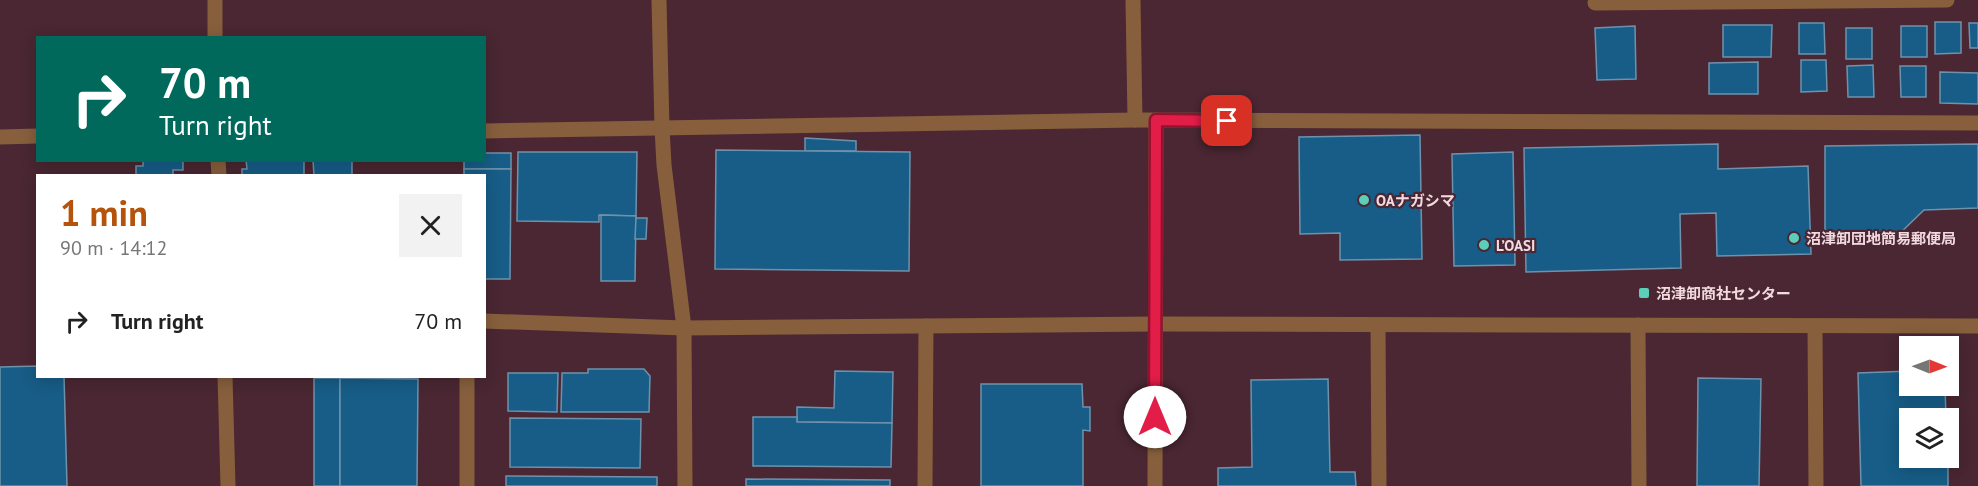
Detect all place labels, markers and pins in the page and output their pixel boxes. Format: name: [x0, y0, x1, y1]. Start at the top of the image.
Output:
pin: [1201, 95, 1252, 146]
place label: OAナガシマ: [1376, 191, 1455, 210]
marker: OAナガシマ: [1357, 193, 1371, 207]
place label: 沼津卸団地簡易郵便局: [1806, 229, 1956, 248]
marker: 沼津卸団地簡易郵便局: [1787, 231, 1801, 245]
place label: L’OASI: [1496, 236, 1535, 255]
marker: L’OASI: [1477, 238, 1491, 252]
place label: 沼津卸商社センター: [1656, 284, 1791, 303]
marker: 沼津卸商社センター: [1637, 286, 1651, 300]

